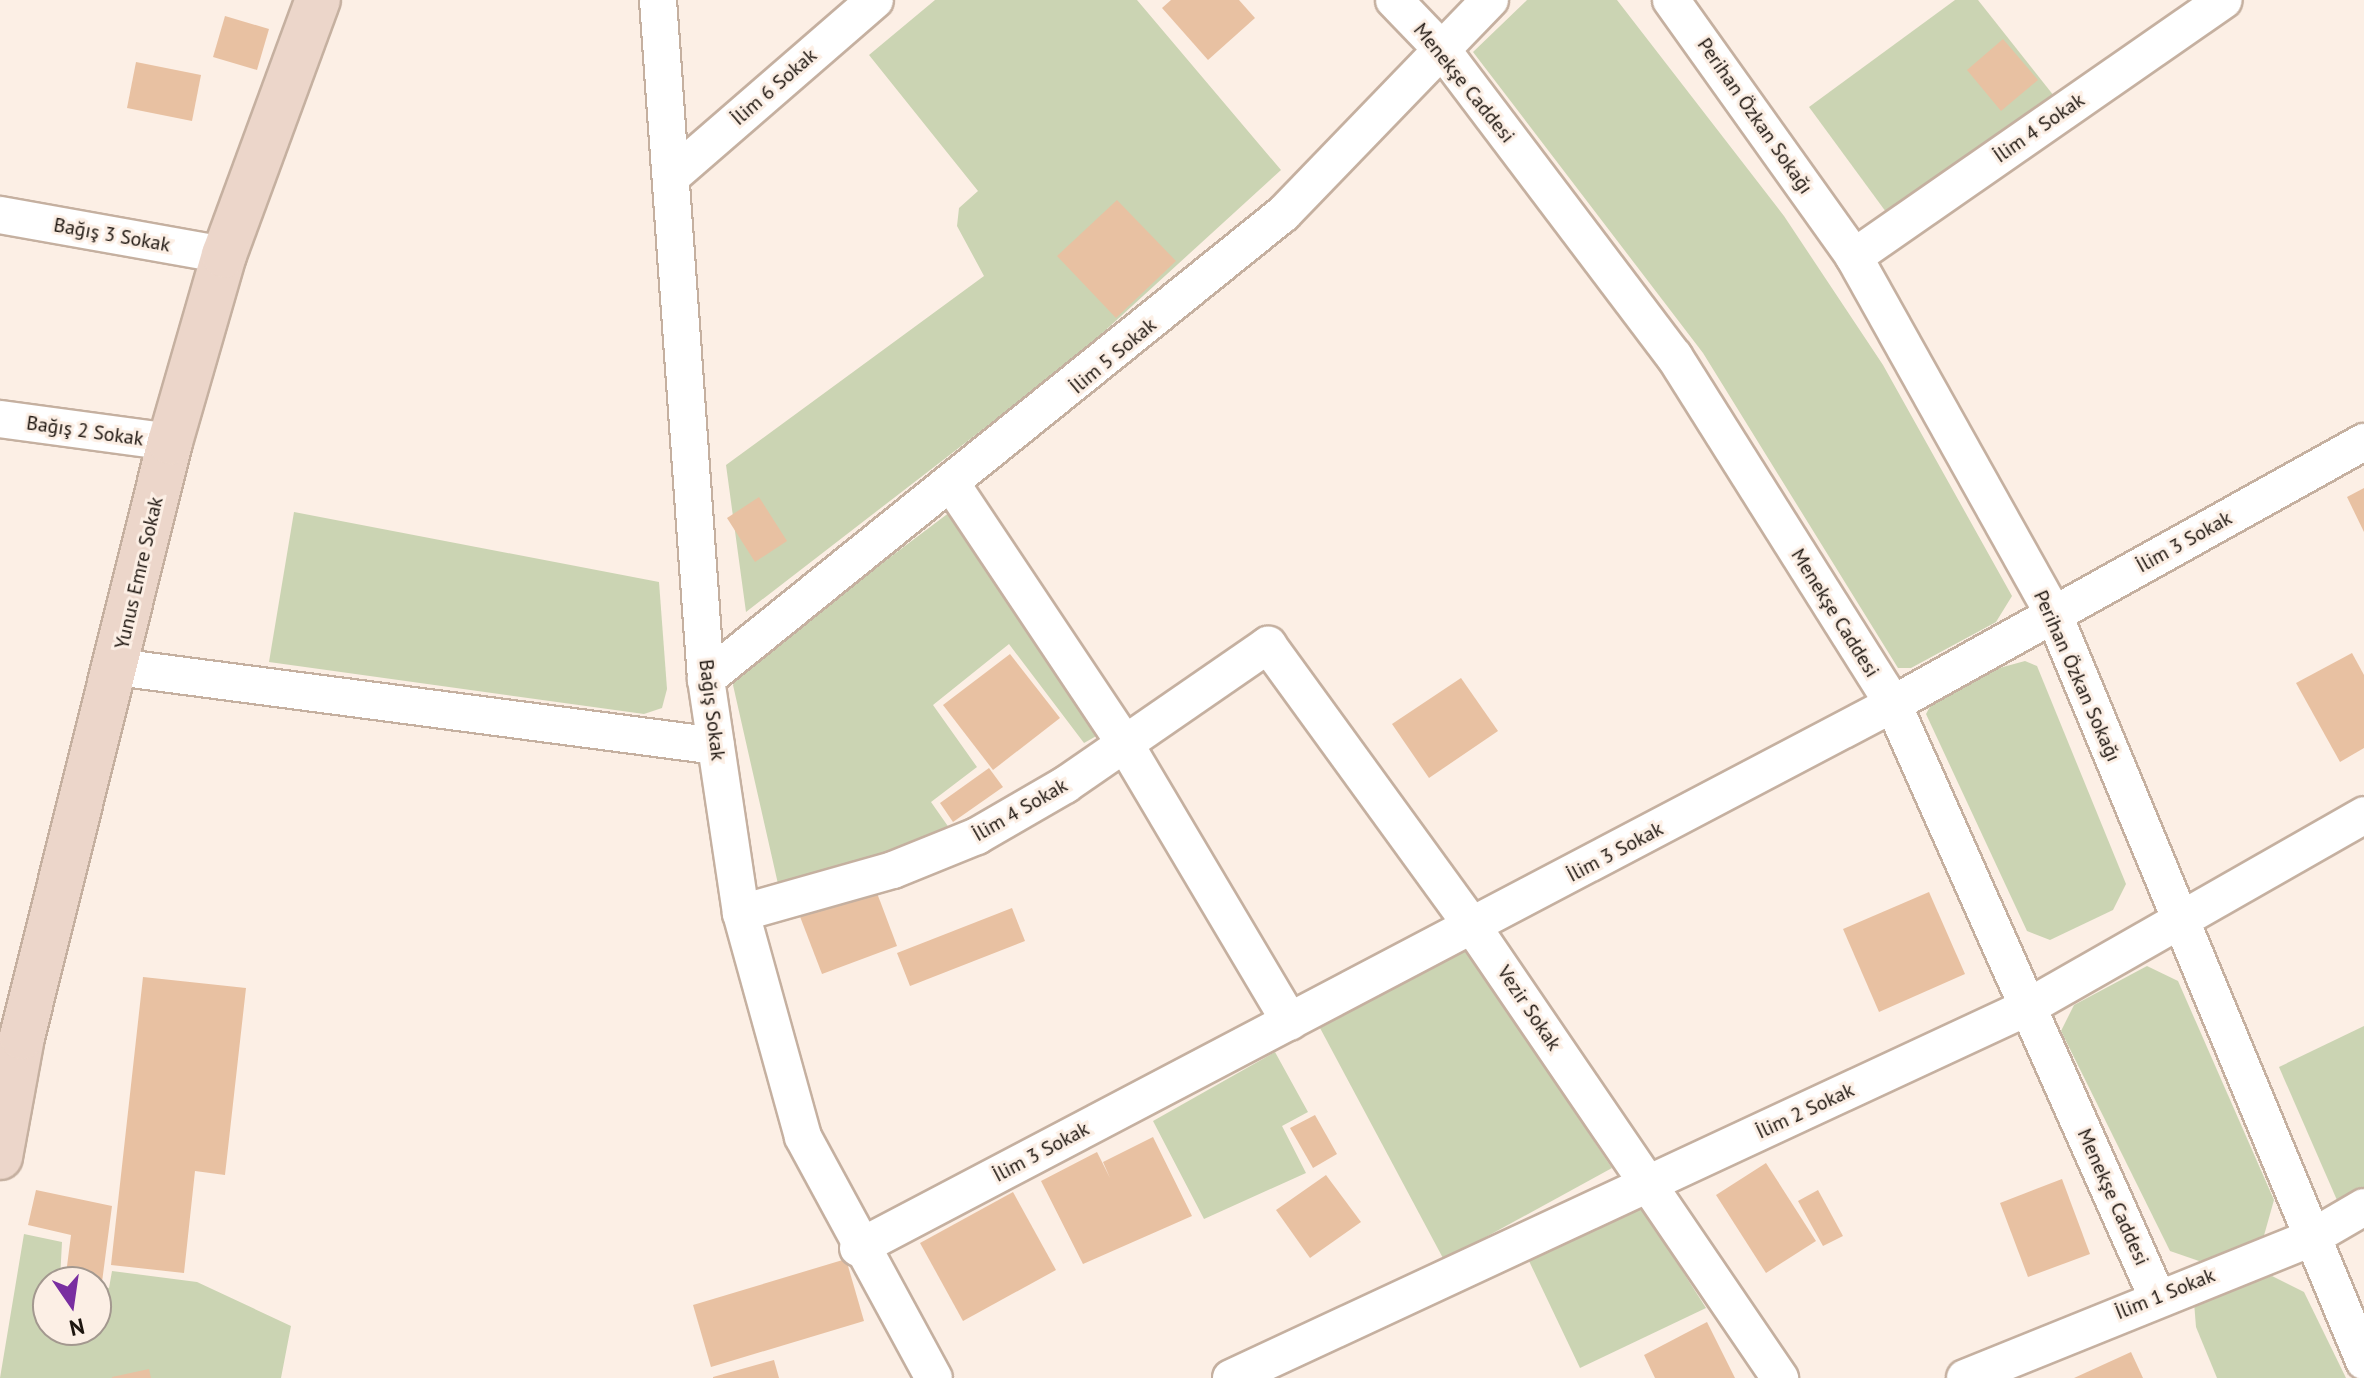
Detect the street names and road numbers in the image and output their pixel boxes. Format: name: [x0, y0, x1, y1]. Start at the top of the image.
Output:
street label: Menekşe Caddesi: [1408, 18, 1520, 148]
street label: Perihan Özkan Sokağı: [1692, 33, 1818, 199]
street label: İlim 6 Sokak: [726, 43, 822, 131]
street label: İlim 4 Sokak: [1989, 88, 2089, 168]
street label: Bağış 3 Sokak: [52, 213, 172, 257]
street label: İlim 5 Sokak: [1065, 313, 1161, 399]
street label: Bağış 2 Sokak: [25, 411, 145, 451]
street label: Yunus Emre Sokak: [110, 494, 168, 652]
street label: İlim 3 Sokak: [2132, 506, 2236, 578]
street label: Menekşe Caddesi: [1786, 544, 1884, 682]
street label: Perihan Özkan Sokağı: [2028, 587, 2126, 765]
street label: Bağış Sokak: [694, 658, 730, 762]
street label: İlim 4 Sokak: [968, 773, 1072, 847]
street label: İlim 3 Sokak: [1563, 817, 1667, 887]
street label: Vezir Sokak: [1492, 961, 1566, 1055]
street label: İlim 2 Sokak: [1752, 1078, 1858, 1144]
street label: İlim 3 Sokak: [989, 1117, 1093, 1187]
street label: Menekşe Caddesi: [2072, 1125, 2154, 1269]
street label: İlim 1 Sokak: [2112, 1263, 2218, 1325]

